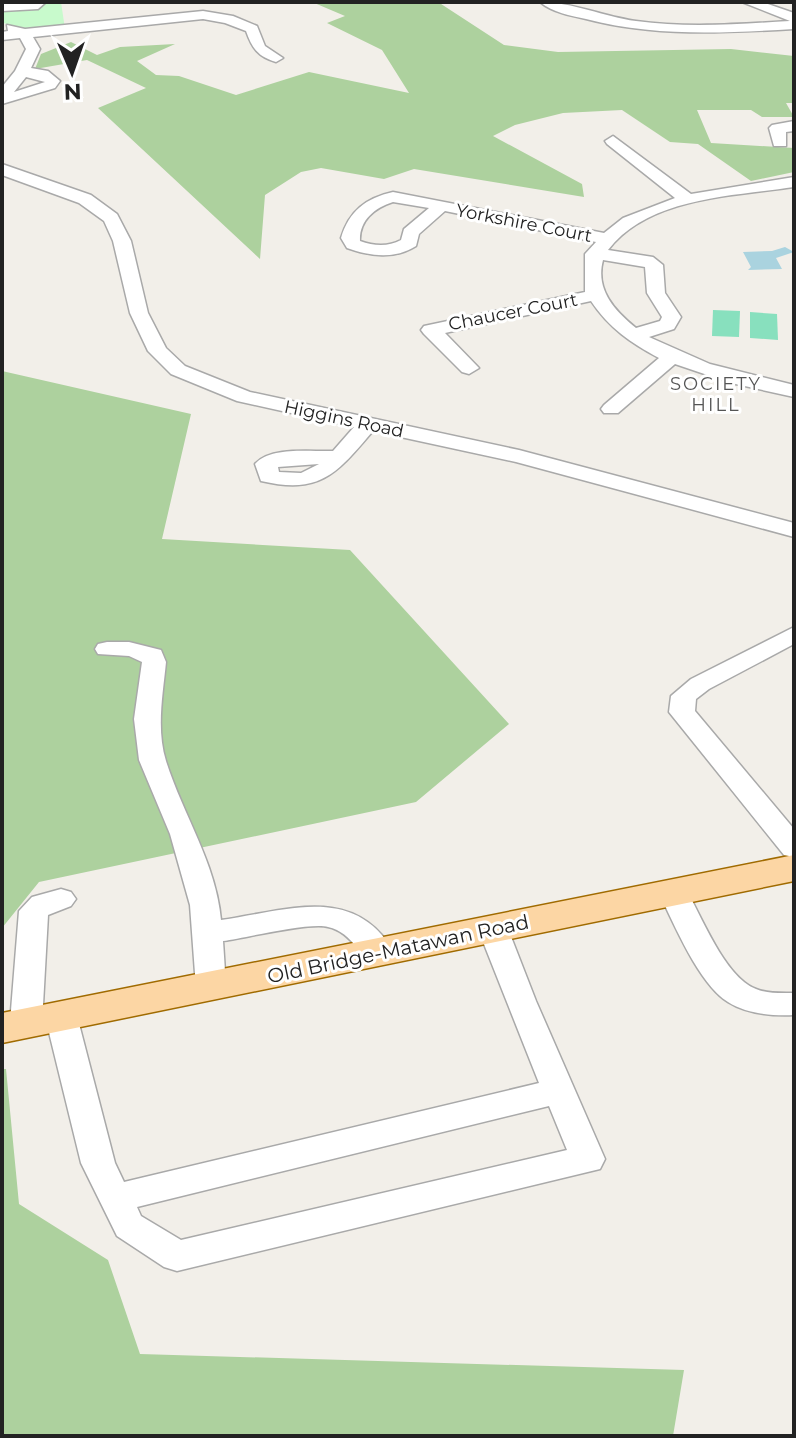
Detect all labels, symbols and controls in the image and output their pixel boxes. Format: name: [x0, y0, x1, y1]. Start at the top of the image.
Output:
north arrow: [32, 32, 112, 112]
text: N: [63, 78, 82, 105]
street label: Yorkshire Court: [454, 199, 594, 247]
street label: Chaucer Court: [447, 289, 579, 335]
district label: SOCIETY HILL: [670, 373, 762, 416]
street label: Higgins Road: [282, 396, 406, 442]
street label: Old Bridge-Matawan Road: [265, 910, 531, 988]

